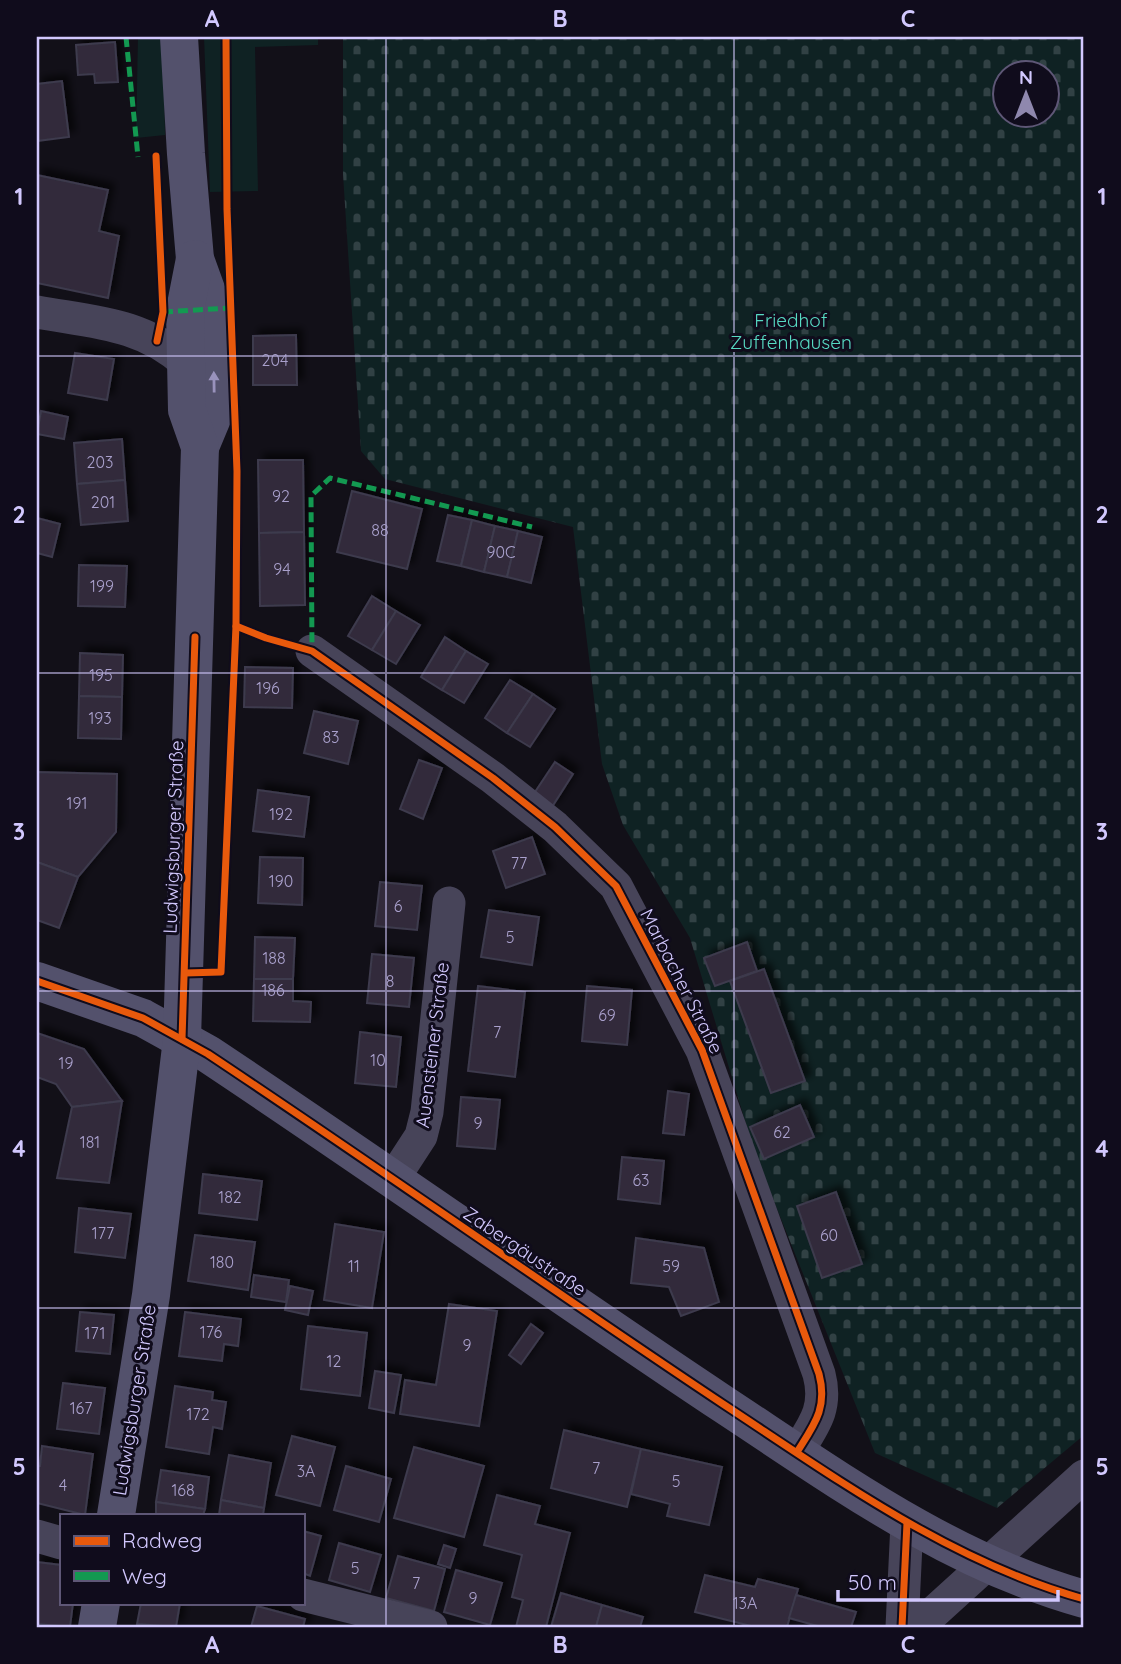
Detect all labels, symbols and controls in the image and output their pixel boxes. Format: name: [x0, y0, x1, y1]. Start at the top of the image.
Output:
text: A: [205, 4, 220, 33]
text: B: [552, 4, 568, 33]
text: C: [901, 4, 915, 33]
north arrow: [992, 60, 1062, 130]
text: N: [1019, 65, 1033, 89]
text: 1: [15, 182, 23, 211]
text: 1: [1098, 182, 1106, 211]
park label: Friedhof Zuffenhausen: [730, 308, 852, 354]
house number: 204: [262, 350, 288, 370]
one-way arrow: [209, 371, 220, 393]
house number: 203: [87, 452, 113, 472]
house number: 92: [272, 486, 290, 506]
house number: 201: [91, 492, 115, 512]
text: 2: [12, 500, 26, 529]
text: 2: [1095, 500, 1109, 529]
house number: 88: [371, 520, 389, 540]
house number: 90C: [487, 542, 515, 562]
house number: 94: [273, 559, 291, 579]
house number: 199: [90, 576, 114, 596]
house number: 195: [89, 665, 113, 685]
house number: 196: [256, 678, 280, 698]
house number: 193: [88, 708, 112, 728]
house number: 83: [322, 727, 340, 747]
street label: Ludwigsburger Straße: [158, 740, 188, 934]
house number: 191: [67, 793, 87, 813]
house number: 192: [269, 804, 293, 824]
text: 3: [13, 817, 25, 846]
text: 3: [1096, 817, 1108, 846]
house number: 77: [511, 853, 527, 873]
house number: 190: [269, 871, 293, 891]
house number: 6: [394, 896, 403, 916]
street label: Marbacher Straße: [635, 905, 729, 1057]
house number: 5: [506, 927, 514, 947]
house number: 188: [262, 948, 286, 968]
street label: Auensteiner Straße: [410, 961, 454, 1129]
house number: 8: [386, 971, 394, 991]
house number: 186: [261, 980, 285, 1000]
house number: 69: [598, 1005, 616, 1025]
house number: 7: [493, 1022, 501, 1042]
house number: 10: [370, 1050, 386, 1070]
house number: 19: [59, 1053, 73, 1073]
house number: 9: [474, 1113, 483, 1133]
house number: 62: [773, 1122, 791, 1142]
house number: 181: [80, 1132, 100, 1152]
text: 4: [12, 1134, 26, 1163]
text: 4: [1095, 1134, 1109, 1163]
house number: 63: [633, 1170, 650, 1190]
house number: 182: [218, 1187, 242, 1207]
street label: Zabergäustraße: [459, 1201, 591, 1301]
house number: 177: [92, 1223, 114, 1243]
house number: 60: [820, 1225, 838, 1245]
house number: 180: [210, 1252, 234, 1272]
house number: 11: [348, 1256, 360, 1276]
house number: 59: [662, 1256, 680, 1276]
street label: Ludwigsburger Straße: [107, 1303, 161, 1497]
house number: 176: [200, 1322, 223, 1342]
house number: 171: [85, 1323, 105, 1343]
house number: 9: [463, 1335, 472, 1355]
house number: 12: [327, 1351, 342, 1371]
house number: 167: [70, 1398, 92, 1418]
house number: 172: [187, 1404, 210, 1424]
text: 5: [12, 1452, 26, 1481]
text: 5: [1095, 1452, 1109, 1481]
house number: 7: [592, 1458, 600, 1478]
house number: 3A: [297, 1461, 315, 1481]
house number: 5: [672, 1471, 680, 1491]
house number: 4: [59, 1475, 67, 1495]
house number: 168: [171, 1480, 195, 1500]
legend: [60, 1514, 304, 1604]
text: Radweg: [122, 1527, 202, 1553]
house number: 5: [351, 1558, 359, 1578]
scale bar: [838, 1559, 1058, 1603]
text: Weg: [122, 1563, 167, 1589]
text: 50 m: [848, 1569, 897, 1595]
house number: 7: [412, 1573, 420, 1593]
house number: 9: [469, 1588, 478, 1608]
house number: 13A: [733, 1593, 757, 1613]
text: A: [205, 1630, 220, 1659]
text: B: [552, 1630, 568, 1659]
text: C: [901, 1630, 915, 1659]

